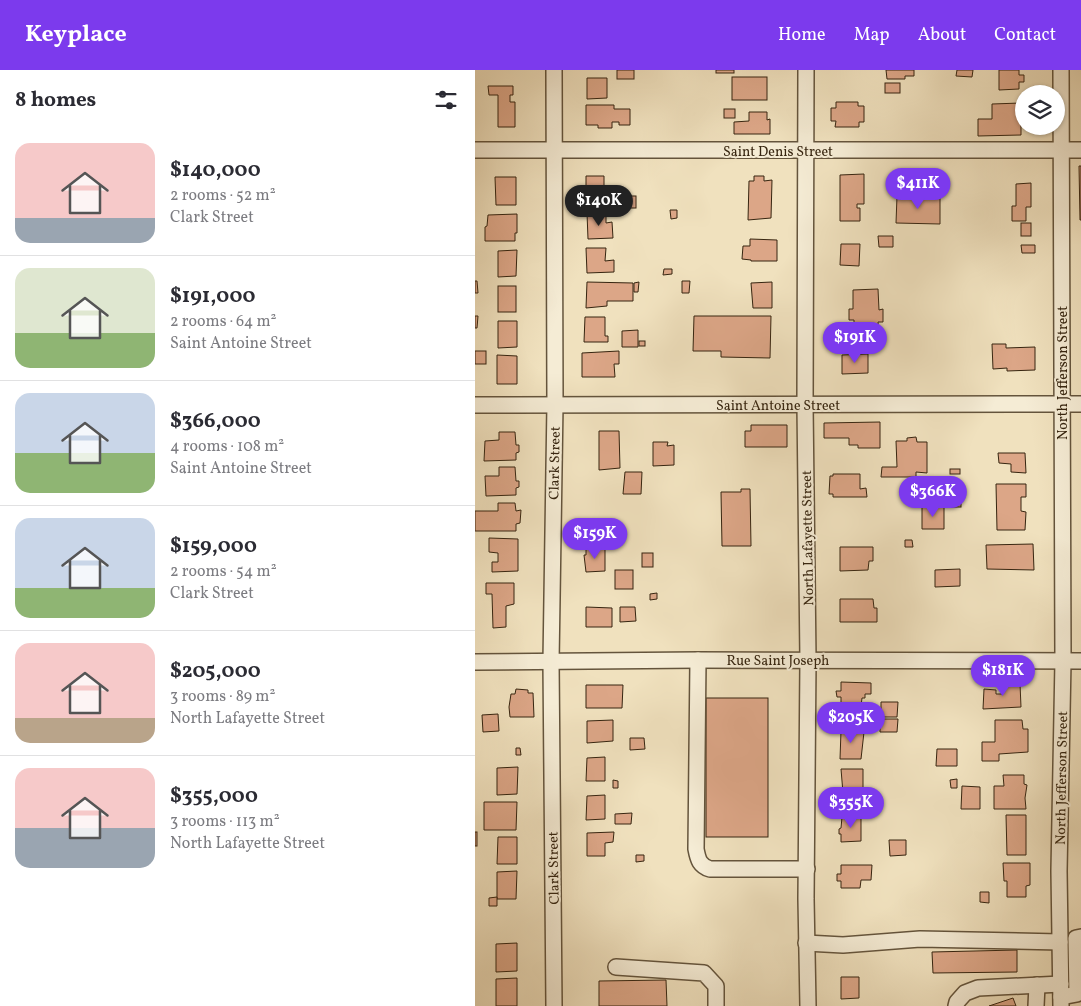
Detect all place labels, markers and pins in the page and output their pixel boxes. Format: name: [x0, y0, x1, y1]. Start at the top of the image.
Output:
pin: $411K: [883, 168, 953, 210]
pin: $140K: [564, 184, 634, 227]
pin: $191K: [820, 322, 890, 364]
pin: $366K: [898, 476, 968, 518]
pin: $159K: [560, 518, 630, 560]
pin: $181K: [968, 654, 1038, 697]
pin: $205K: [816, 702, 886, 744]
pin: $355K: [816, 786, 886, 829]

